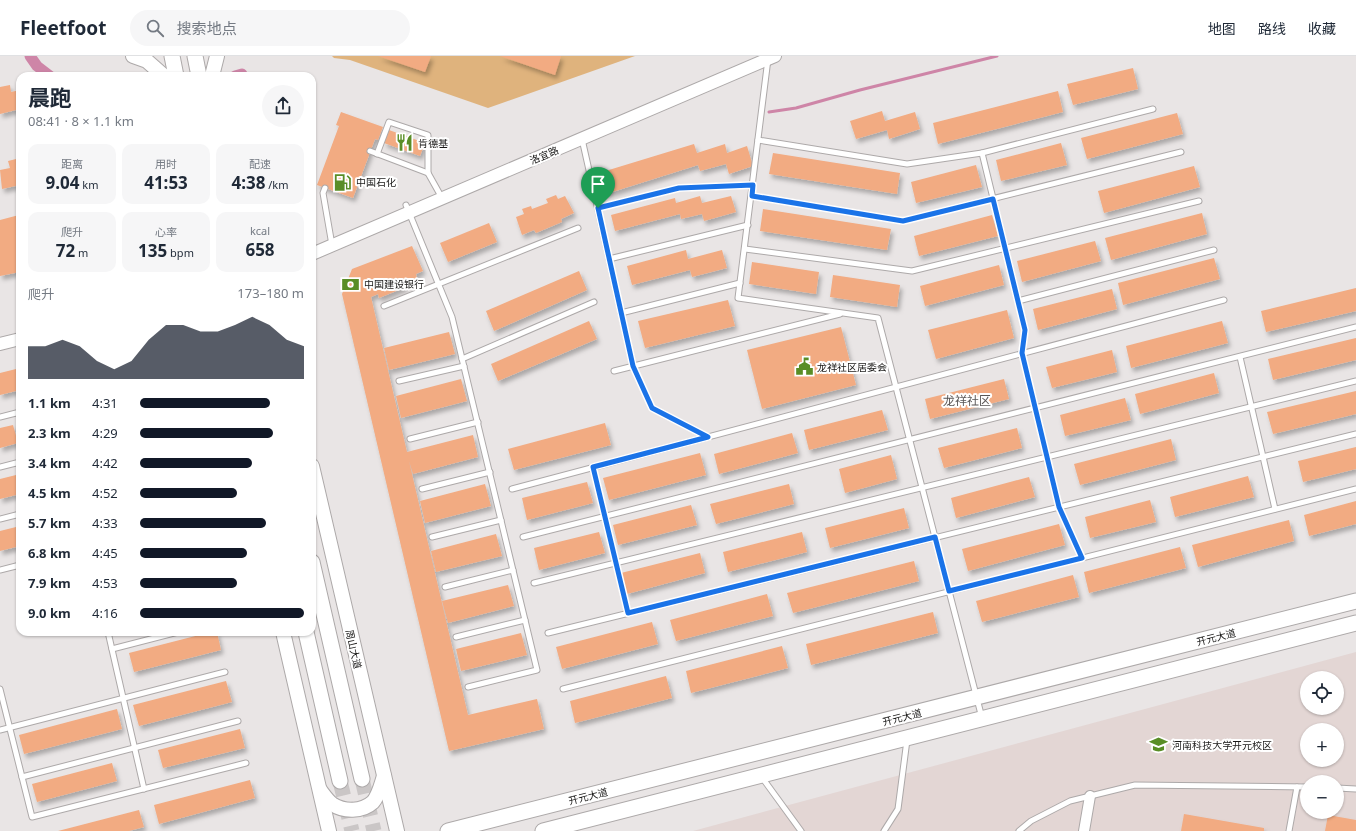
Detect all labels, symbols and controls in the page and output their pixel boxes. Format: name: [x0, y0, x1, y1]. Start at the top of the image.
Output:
search box: [130, 10, 410, 46]
text: Fleetfoot: [20, 15, 106, 41]
icon: search: [144, 17, 166, 39]
text: 搜索地点: [176, 18, 236, 38]
text: 地图: [1208, 19, 1236, 38]
text: 路线: [1258, 19, 1286, 38]
text: 收藏: [1308, 19, 1336, 38]
text: 晨跑: [28, 82, 72, 112]
button: share: [262, 85, 304, 127]
text: 08:41 · 8 × 1.1 km: [28, 112, 134, 130]
restaurant icon: 肯德基: [395, 133, 415, 153]
place label: 肯德基: [418, 136, 448, 150]
street label: 洛宜路: [527, 143, 561, 167]
text: 距离: [61, 156, 83, 171]
text: 用时: [155, 156, 177, 171]
text: 配速: [249, 156, 271, 171]
pin: [581, 167, 615, 208]
text: 9.04: [46, 171, 79, 194]
text: 41:53: [144, 171, 188, 194]
text: 4:38: [231, 171, 265, 194]
fuel station icon: 中国石化: [333, 172, 353, 192]
icon: arrive: [587, 173, 609, 195]
place label: 中国石化: [356, 175, 396, 189]
text: km: [79, 177, 98, 192]
text: /km: [265, 177, 289, 192]
text: kcal: [250, 223, 270, 238]
text: 爬升: [61, 224, 83, 239]
text: 心率: [155, 224, 177, 239]
text: 658: [245, 238, 275, 261]
text: 72: [56, 239, 75, 262]
text: 135: [138, 239, 167, 262]
text: m: [75, 245, 88, 260]
text: bpm: [167, 245, 194, 260]
bank icon: 中国建设银行: [341, 274, 361, 294]
place label: 中国建设银行: [364, 277, 424, 291]
text: 173–180 m: [237, 284, 304, 302]
text: 爬升: [28, 285, 54, 303]
public building icon: 龙祥社区居委会: [794, 357, 814, 377]
place label: 龙祥社区居委会: [817, 360, 887, 374]
district label: 龙祥社区: [943, 392, 991, 409]
text: 1.1 km: [28, 394, 71, 412]
text: 4:31: [92, 394, 118, 412]
text: 2.3 km: [28, 424, 71, 442]
text: 4:29: [92, 424, 118, 442]
text: 3.4 km: [28, 454, 71, 472]
text: 4:42: [92, 454, 118, 472]
text: 4.5 km: [28, 484, 71, 502]
text: 4:52: [92, 484, 118, 502]
text: 5.7 km: [28, 514, 71, 532]
text: 4:33: [92, 514, 118, 532]
text: 6.8 km: [28, 544, 71, 562]
text: 4:45: [92, 544, 118, 562]
text: 7.9 km: [28, 574, 71, 592]
text: 4:53: [92, 574, 118, 592]
text: 9.0 km: [28, 604, 71, 622]
text: 4:16: [92, 604, 118, 622]
street label: 开元大道: [1195, 625, 1237, 649]
street label: 周山大道: [343, 628, 365, 670]
map controls: [1300, 671, 1344, 819]
button: locate: [1300, 671, 1344, 715]
street label: 开元大道: [881, 705, 923, 729]
button: +: [1300, 723, 1344, 767]
school or university icon: 河南科技大学开元校区: [1149, 735, 1169, 755]
place label: 河南科技大学开元校区: [1172, 738, 1272, 752]
button: −: [1300, 775, 1344, 819]
street label: 开元大道: [567, 784, 609, 808]

